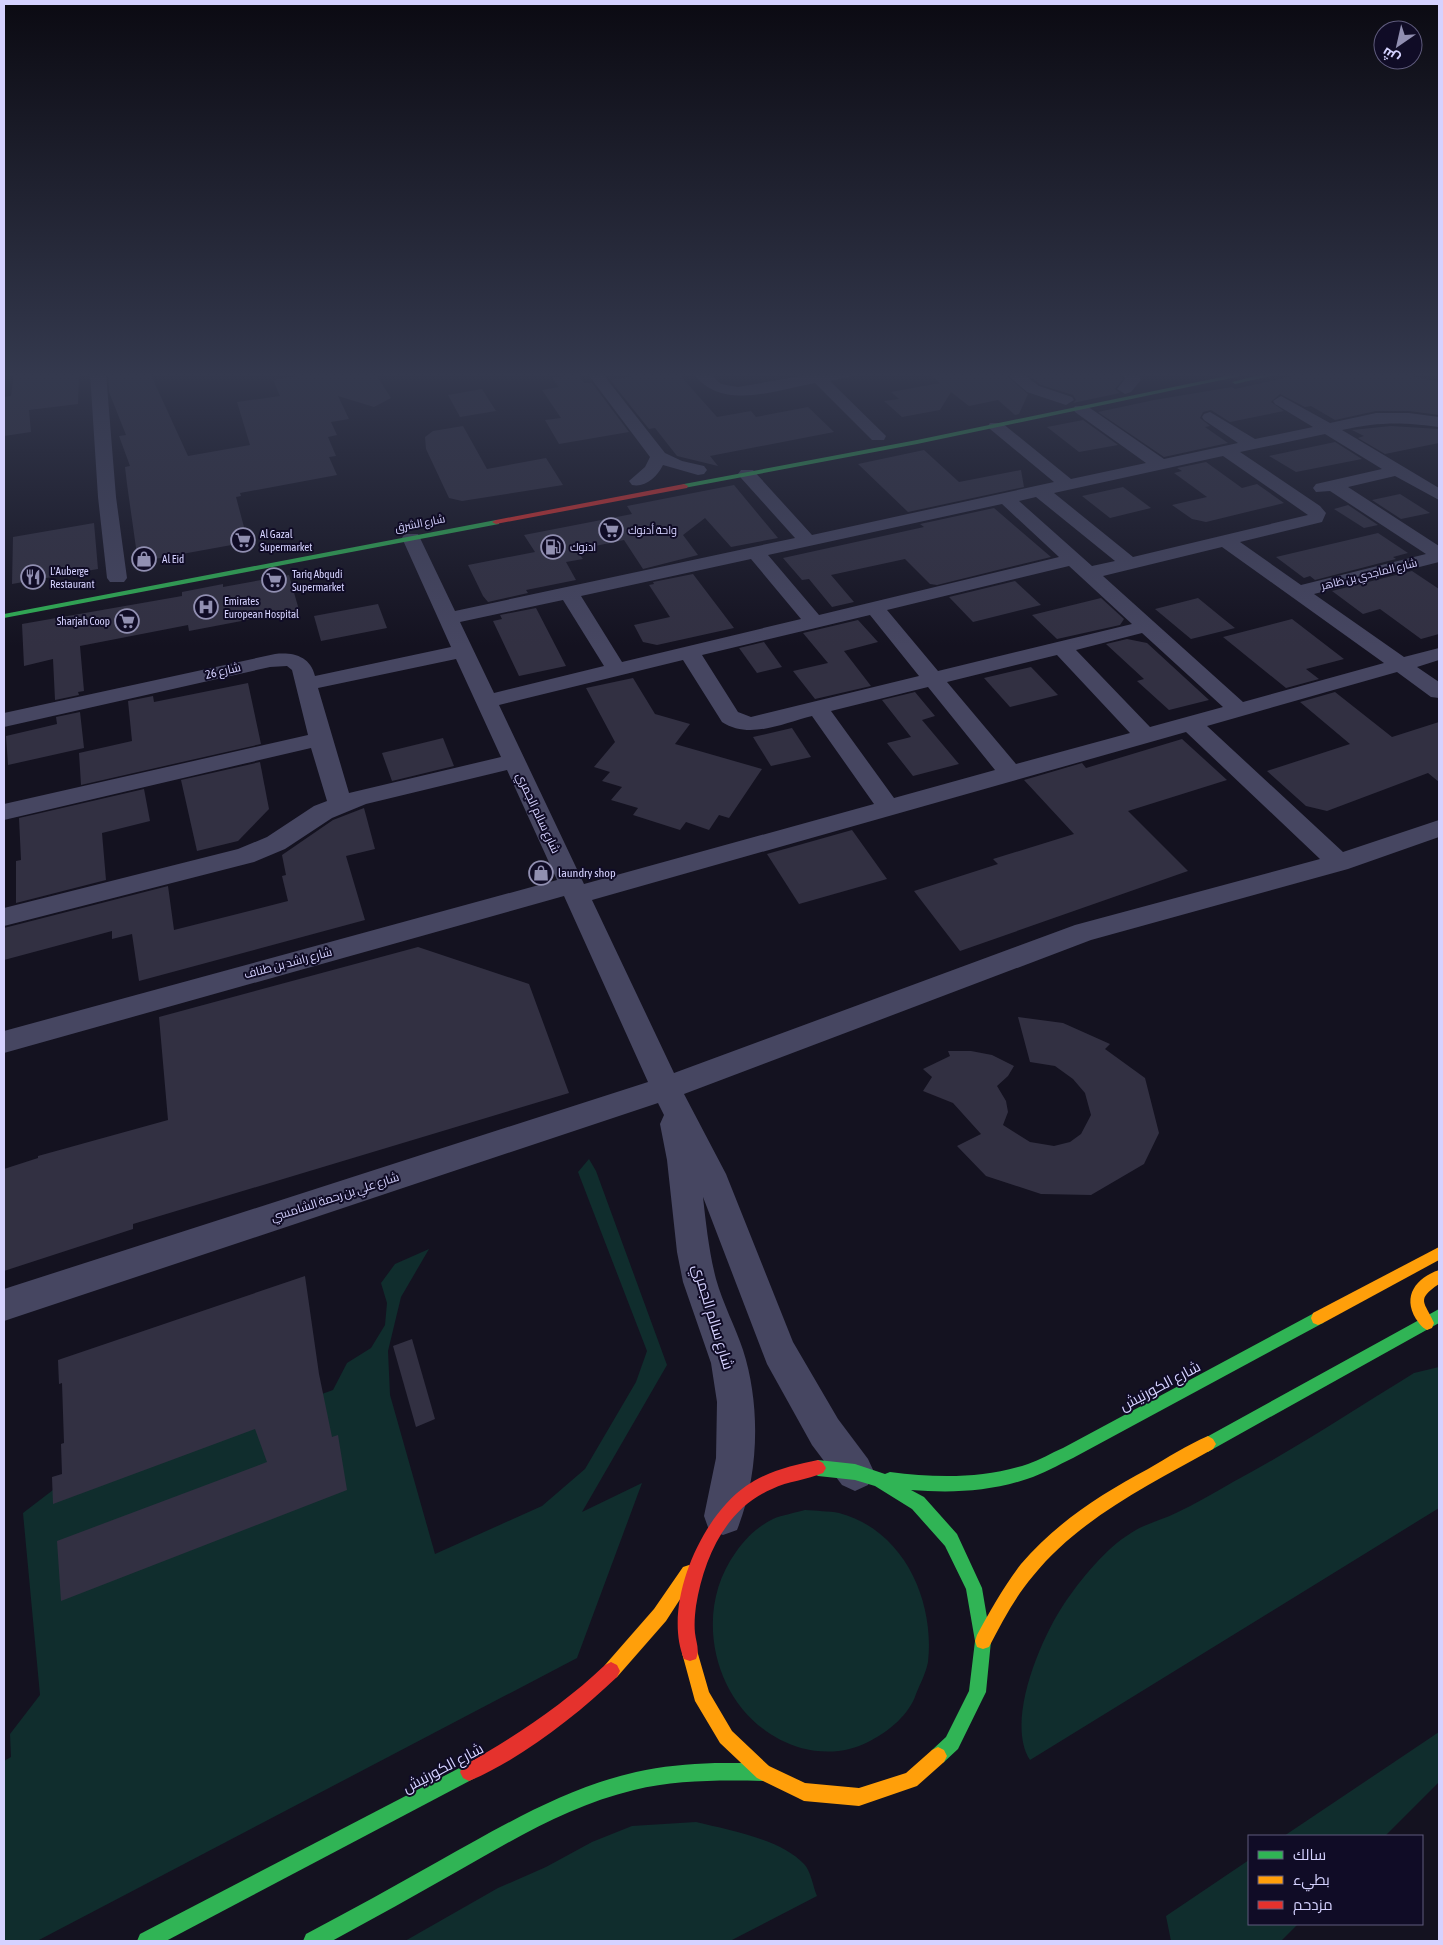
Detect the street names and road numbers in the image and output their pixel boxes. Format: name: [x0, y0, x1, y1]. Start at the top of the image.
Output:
street label: شارع الشرق: [394, 512, 446, 536]
street label: شارع الماجدي بن ظاهر: [1319, 556, 1419, 595]
street label: شارع 26: [204, 660, 242, 683]
street label: شارع سالم الجمري: [510, 770, 563, 857]
street label: شارع راشد بن طناف: [242, 944, 334, 982]
street label: شارع علي بن رحمة الشامسي: [269, 1170, 402, 1227]
street label: شارع سالم الجمري: [686, 1262, 738, 1373]
street label: شارع الكورنيش: [1117, 1357, 1204, 1417]
street label: شارع الكورنيش: [400, 1739, 487, 1799]

